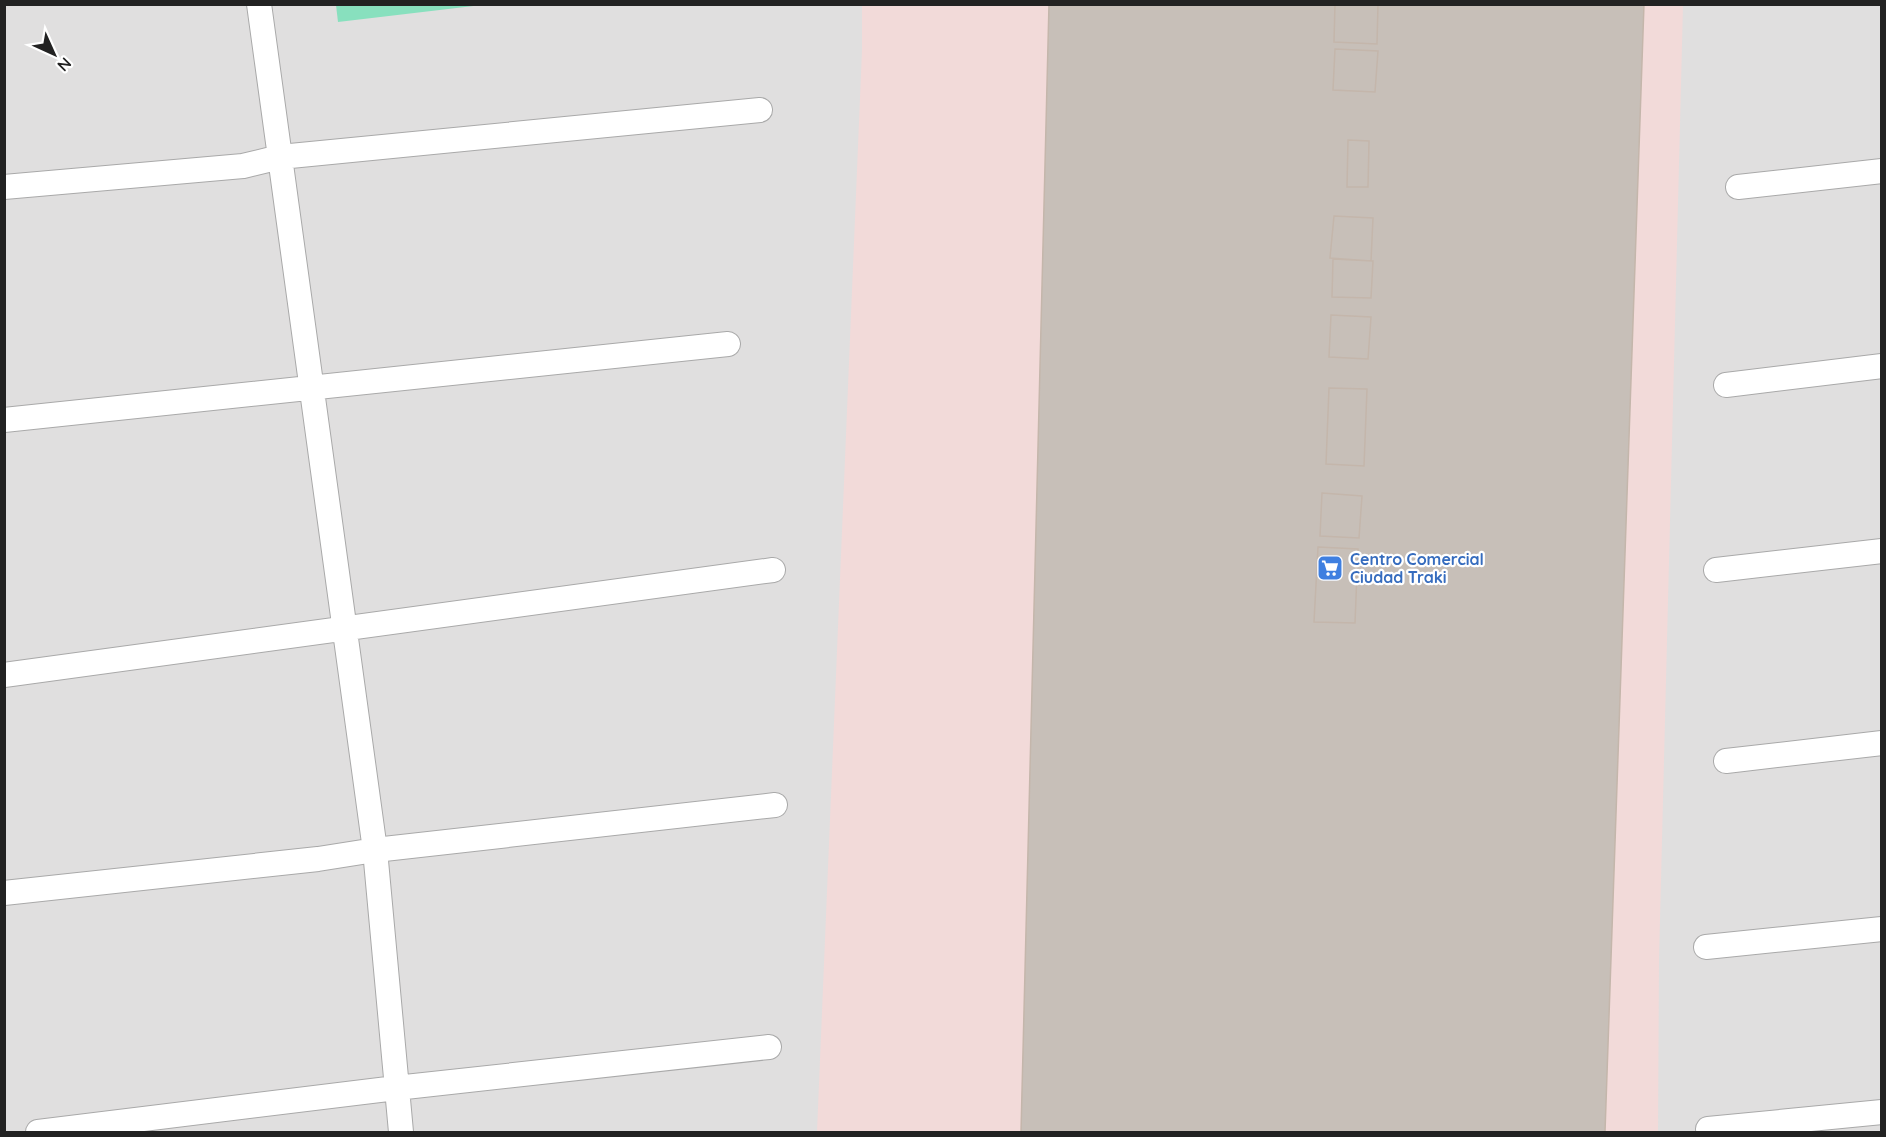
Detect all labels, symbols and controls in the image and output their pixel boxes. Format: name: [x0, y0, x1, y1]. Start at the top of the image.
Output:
north arrow: [24, 24, 84, 84]
text: N: [53, 53, 76, 76]
place label: Centro Comercial Ciudad Traki: [1350, 549, 1484, 587]
supermarket icon: Centro Comercial Ciudad Traki: [1315, 553, 1345, 583]

